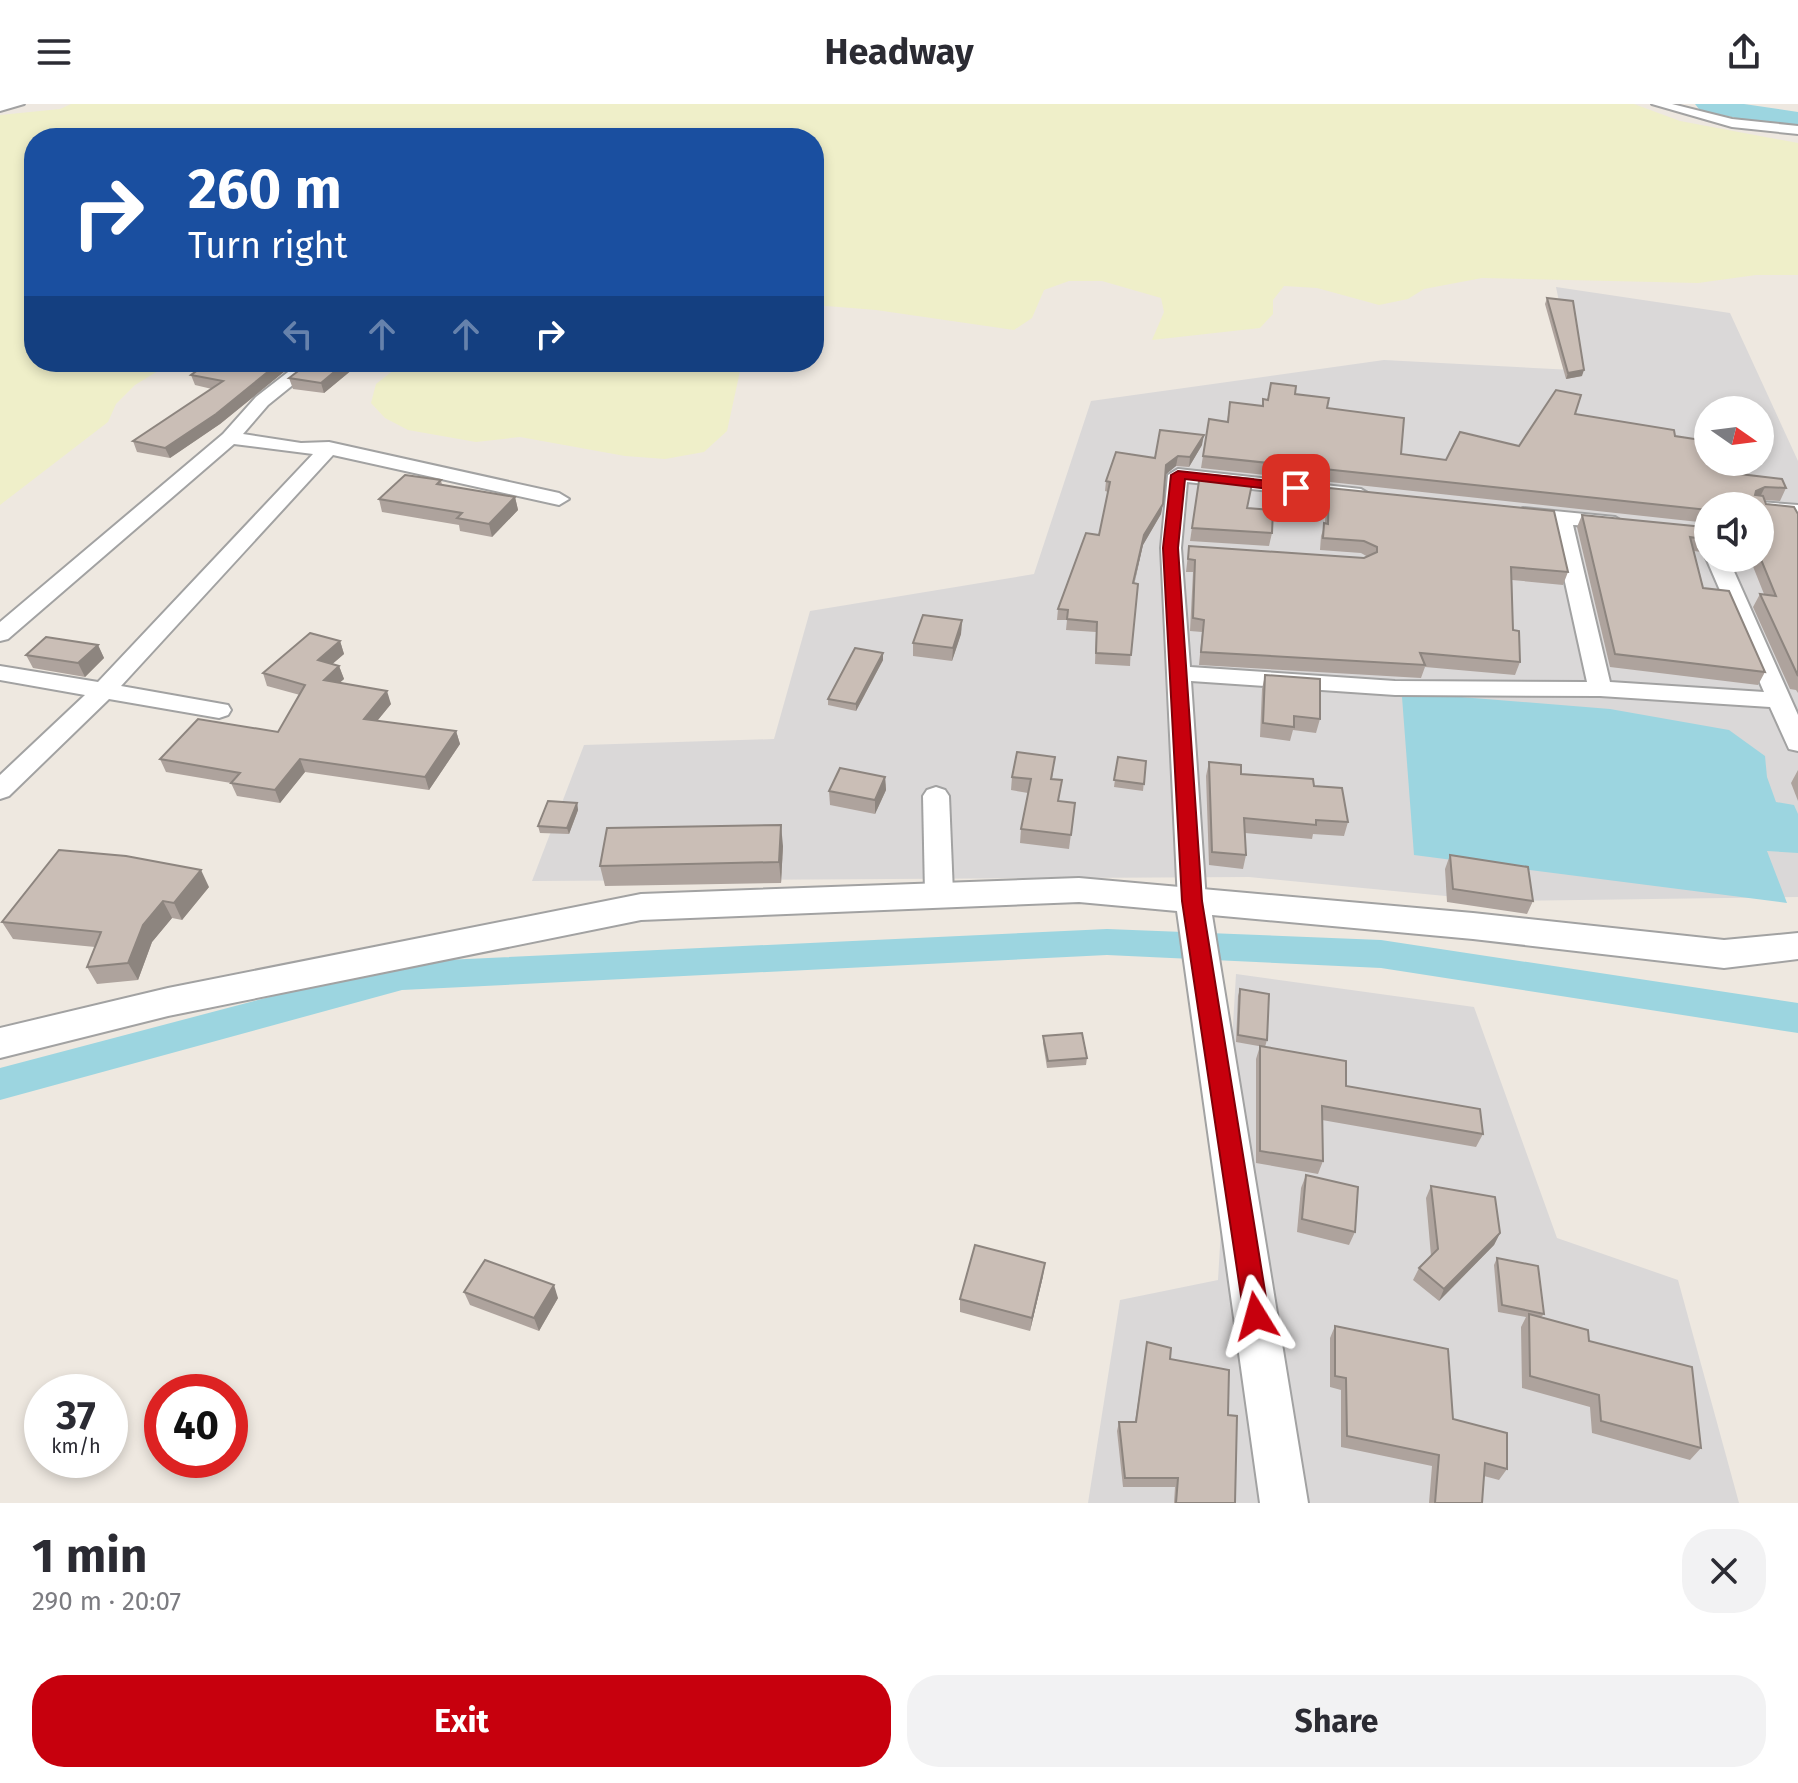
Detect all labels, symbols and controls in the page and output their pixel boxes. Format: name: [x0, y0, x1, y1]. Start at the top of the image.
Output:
icon: menu: [32, 30, 76, 74]
text: Headway: [824, 30, 974, 74]
icon: share: [1722, 30, 1766, 74]
text: 260 m: [188, 156, 342, 223]
icon: right: [56, 160, 160, 264]
text: Turn right: [188, 224, 348, 268]
icon: left: [276, 312, 320, 356]
icon: ahead: [360, 312, 404, 356]
icon: ahead: [444, 312, 488, 356]
icon: right: [528, 312, 572, 356]
north arrow: [1694, 396, 1774, 476]
map controls: [1694, 396, 1774, 572]
pin: [1262, 454, 1330, 522]
icon: arrive: [1274, 466, 1318, 510]
button: sound: [1694, 492, 1774, 572]
position arrow: [1214, 1274, 1298, 1358]
speed limit sign: 40: [144, 1374, 248, 1478]
text: 37: [56, 1392, 96, 1440]
text: km/h: [51, 1434, 101, 1458]
text: 1 min: [32, 1527, 147, 1585]
button: close: [1682, 1529, 1766, 1613]
text: 290 m · 20:07: [32, 1586, 181, 1617]
button: Exit: [32, 1675, 891, 1767]
button: Share: [907, 1675, 1766, 1767]

